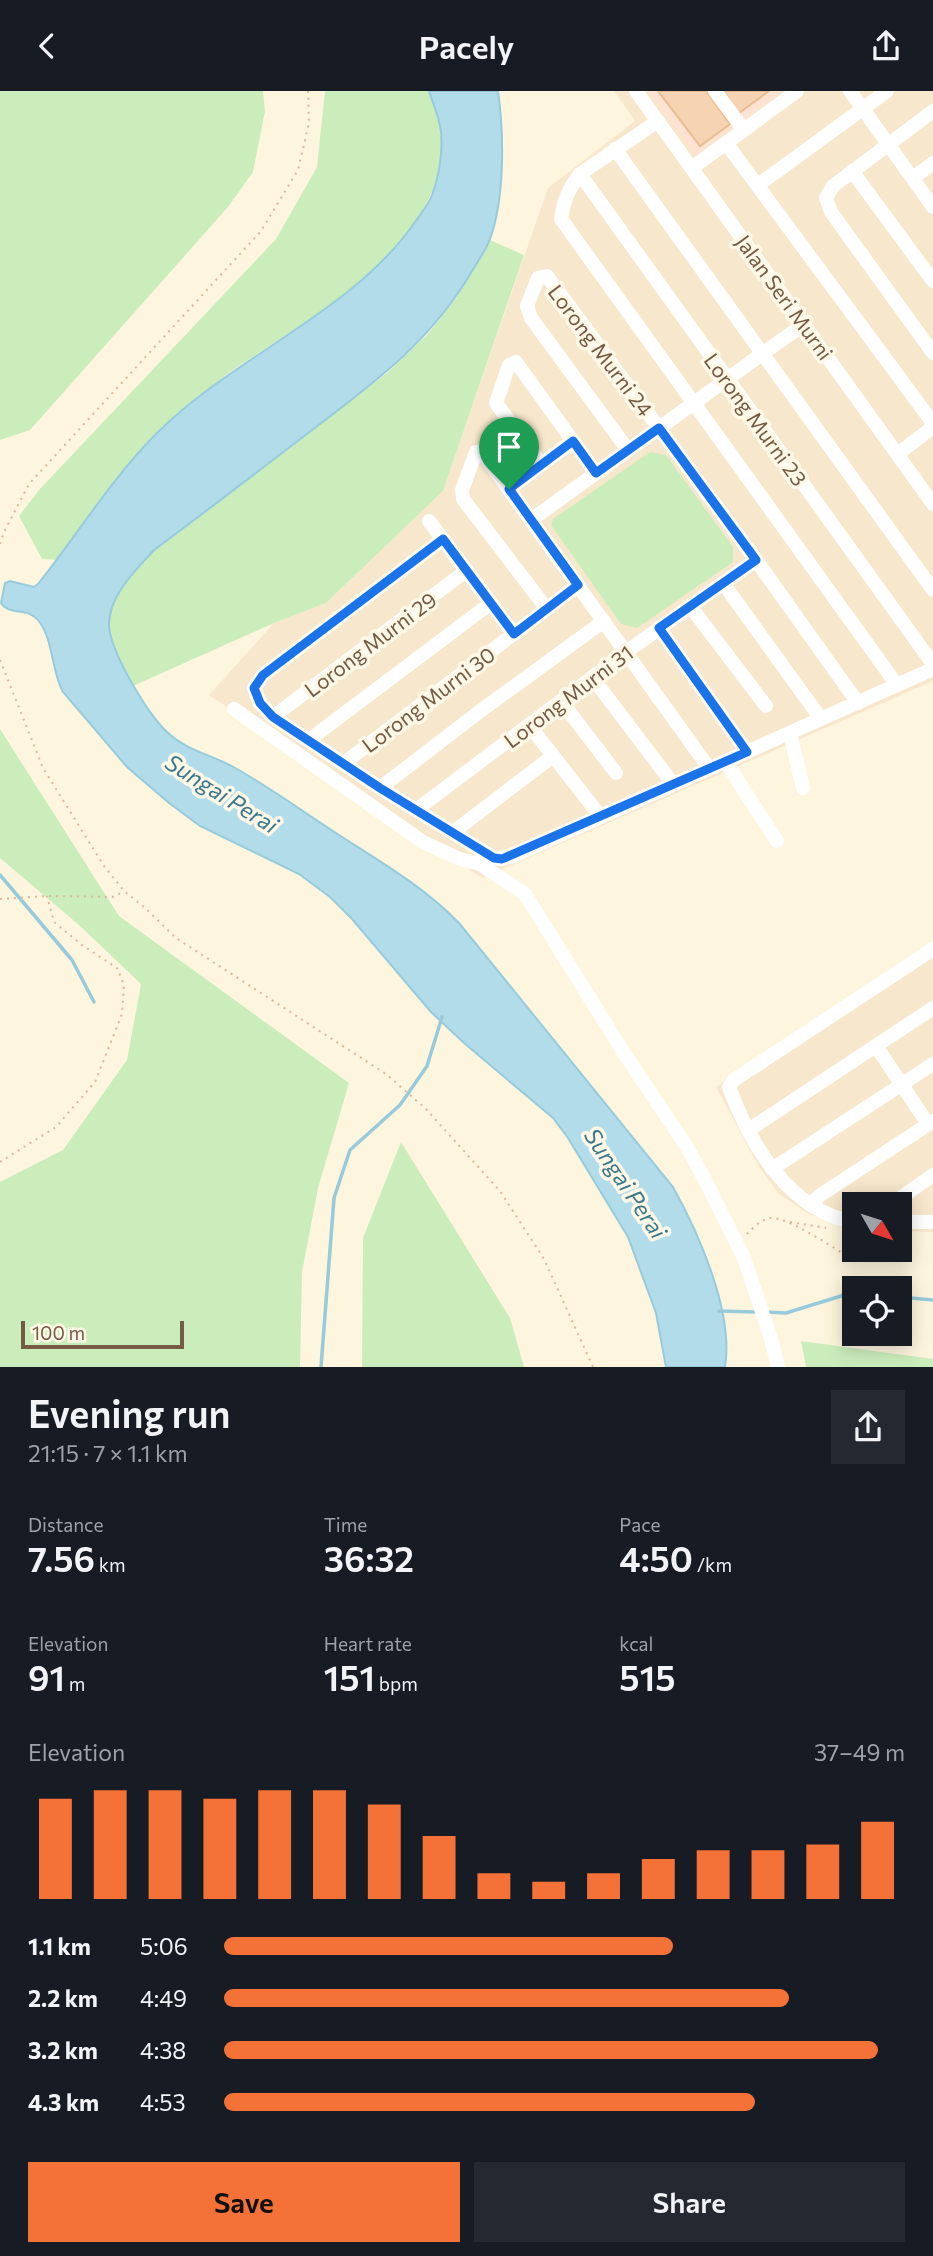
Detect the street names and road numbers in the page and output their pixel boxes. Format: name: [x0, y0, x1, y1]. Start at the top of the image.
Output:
street label: Jalan Seri Murni: [731, 230, 839, 364]
street label: Lorong Murni 24: [543, 279, 659, 421]
street label: Lorong Murni 23: [700, 348, 812, 490]
street label: Lorong Murni 29: [299, 586, 441, 702]
street label: Lorong Murni 31: [499, 639, 637, 753]
street label: Lorong Murni 30: [357, 641, 499, 757]

